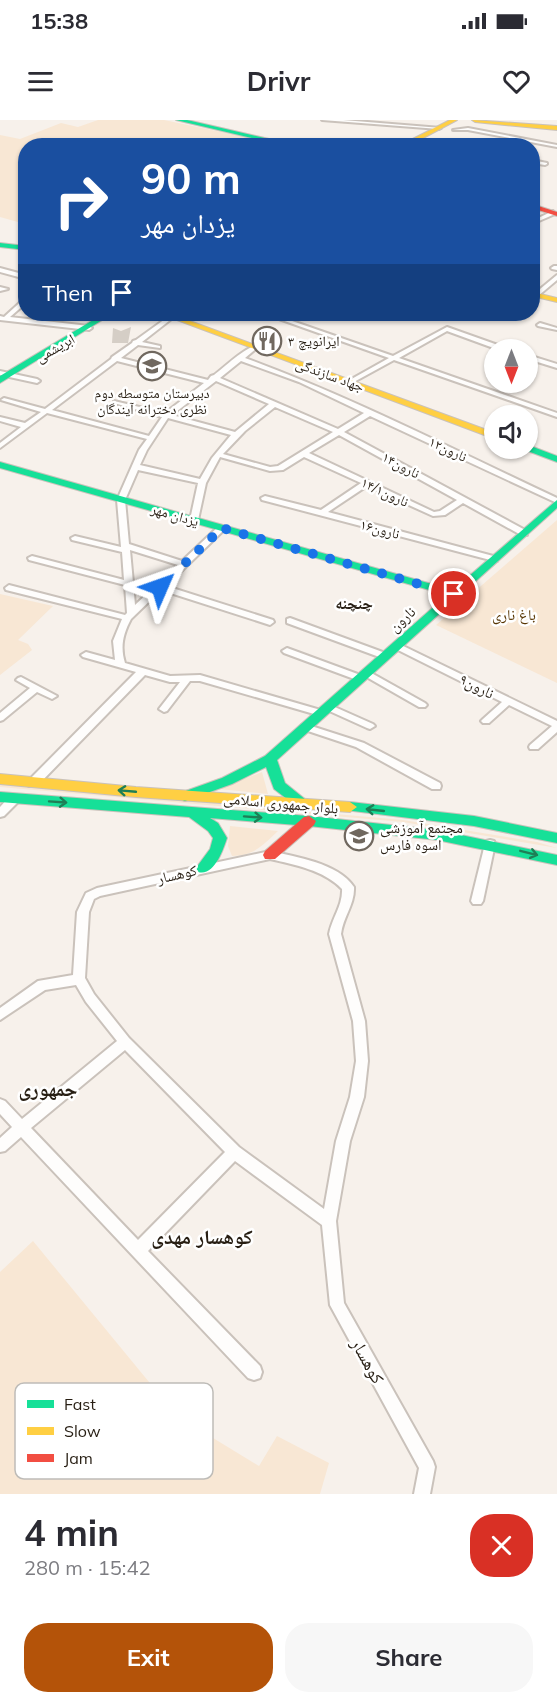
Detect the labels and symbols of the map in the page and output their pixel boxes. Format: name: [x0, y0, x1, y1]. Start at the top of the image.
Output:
restaurant icon: ایرانویچ ٣: [251, 325, 283, 357]
street label: ابریشمی: [32, 330, 78, 366]
place label: ایرانویچ ٣: [288, 332, 340, 351]
north arrow: [484, 339, 538, 393]
school or university icon: دبیرستان متوسطه دوم نظری دخترانه آیندگان: [136, 350, 168, 382]
street label: جهاد سازندگی: [293, 354, 367, 396]
place label: دبیرستان متوسطه دوم نظری دخترانه آیندگان: [94, 384, 210, 418]
street label: نارون۱۲: [426, 432, 470, 466]
street label: نارون۱۴: [379, 448, 423, 482]
street label: ۱۴/۱نارون: [358, 473, 412, 511]
street label: یزدان مهر: [148, 499, 201, 530]
street label: نارون۱۶: [358, 515, 402, 543]
position arrow: [128, 555, 192, 619]
pin: [428, 568, 479, 619]
district label: چنچنه: [335, 593, 373, 613]
street label: نارون: [385, 602, 420, 637]
park label: باغ ناری: [492, 605, 536, 625]
street label: نارون۹: [456, 669, 497, 704]
one-way arrow: [117, 785, 137, 796]
street label: بلوار جمهوری اسلامی: [223, 789, 339, 818]
one-way arrow: [48, 797, 68, 808]
one-way arrow: [365, 804, 385, 815]
one-way arrow: [242, 812, 262, 823]
place label: مجتمع آموزشی اسوه فارس: [380, 818, 463, 855]
school or university icon: مجتمع آموزشی اسوه فارس: [343, 820, 375, 852]
one-way arrow: [519, 847, 538, 859]
street label: کوهسار: [154, 860, 199, 888]
district label: جمهوری: [18, 1076, 78, 1101]
district label: کوهسار مهدی: [151, 1224, 253, 1249]
street label: کوهسار: [346, 1333, 390, 1388]
legend: [15, 1383, 213, 1479]
text: Fast: [64, 1394, 96, 1414]
text: Slow: [64, 1421, 101, 1441]
text: Jam: [64, 1448, 93, 1468]

